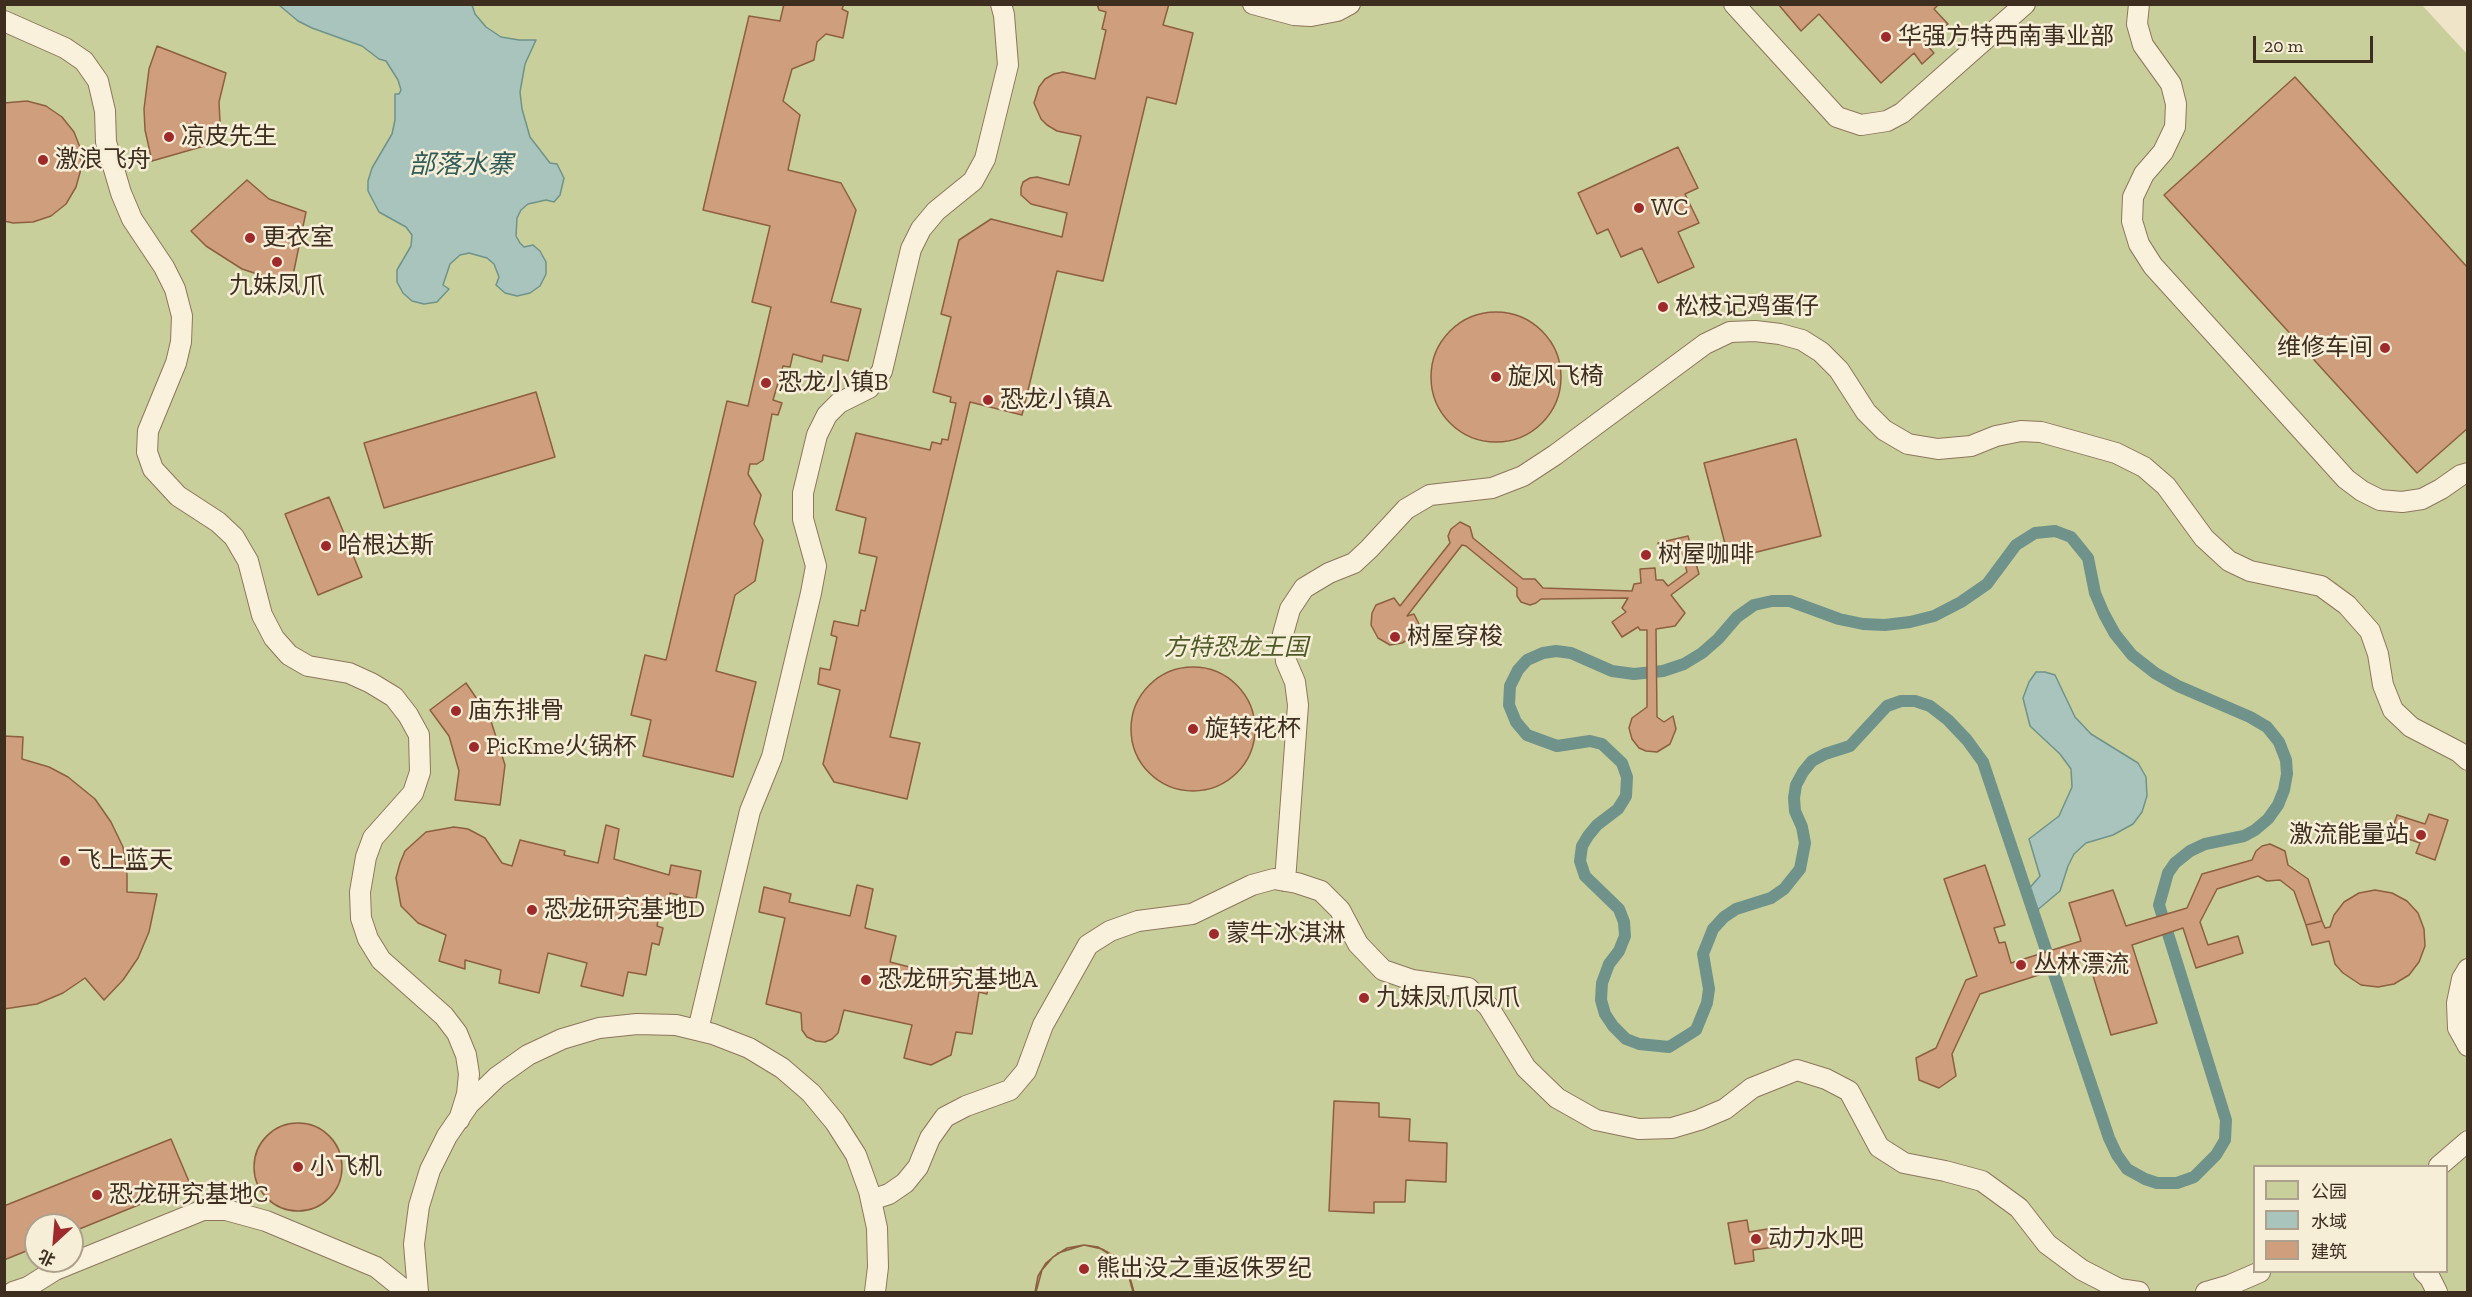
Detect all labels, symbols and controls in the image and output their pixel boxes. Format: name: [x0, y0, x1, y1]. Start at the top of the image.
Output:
place label: 华强方特西南事业部: [1898, 23, 2114, 51]
scale bar: [2256, 24, 2376, 62]
marker: 华强方特西南事业部: [1879, 30, 1893, 44]
text: 20 m: [2264, 35, 2303, 57]
place label: 凉皮先生: [181, 123, 277, 151]
marker: 凉皮先生: [162, 130, 176, 144]
place label: 激浪飞舟: [55, 146, 151, 174]
water label: 部落水寨: [409, 150, 513, 182]
marker: 激浪飞舟: [36, 153, 50, 167]
place label: WC: [1651, 194, 1688, 222]
marker: WC: [1632, 201, 1646, 215]
place label: 更衣室: [262, 224, 334, 252]
marker: 更衣室: [243, 231, 257, 245]
marker: 九妹凤爪: [270, 255, 284, 269]
place label: 九妹凤爪: [229, 272, 325, 300]
place label: 松枝记鸡蛋仔: [1675, 293, 1819, 321]
marker: 松枝记鸡蛋仔: [1656, 300, 1670, 314]
place label: 维修车间: [2277, 334, 2373, 362]
marker: 维修车间: [2378, 341, 2392, 355]
place label: 旋风飞椅: [1508, 363, 1604, 391]
place label: 恐龙小镇B: [778, 369, 888, 397]
marker: 旋风飞椅: [1489, 370, 1503, 384]
marker: 恐龙小镇B: [759, 376, 773, 390]
place label: 恐龙小镇A: [1000, 386, 1112, 414]
marker: 恐龙小镇A: [981, 393, 995, 407]
place label: 哈根达斯: [338, 532, 434, 560]
marker: 哈根达斯: [319, 539, 333, 553]
place label: 树屋咖啡: [1658, 541, 1754, 569]
marker: 树屋咖啡: [1639, 548, 1653, 562]
place label: 树屋穿梭: [1407, 623, 1503, 651]
marker: 树屋穿梭: [1388, 630, 1402, 644]
park label: 方特恐龙王国: [1164, 634, 1308, 662]
place label: 庙东排骨: [468, 697, 564, 725]
marker: 庙东排骨: [449, 704, 463, 718]
place label: 旋转花杯: [1205, 715, 1301, 743]
marker: 旋转花杯: [1186, 722, 1200, 736]
place label: PicKme火锅杯: [486, 733, 637, 761]
marker: PicKme火锅杯: [467, 740, 481, 754]
place label: 激流能量站: [2289, 821, 2409, 849]
marker: 激流能量站: [2414, 828, 2428, 842]
place label: 飞上蓝天: [77, 847, 173, 875]
marker: 飞上蓝天: [58, 854, 72, 868]
place label: 恐龙研究基地D: [544, 896, 705, 924]
marker: 恐龙研究基地D: [525, 903, 539, 917]
place label: 蒙牛冰淇淋: [1226, 920, 1346, 948]
marker: 蒙牛冰淇淋: [1207, 927, 1221, 941]
place label: 丛林漂流: [2033, 951, 2129, 979]
marker: 丛林漂流: [2014, 958, 2028, 972]
place label: 恐龙研究基地A: [878, 966, 1038, 994]
marker: 恐龙研究基地A: [859, 973, 873, 987]
place label: 九妹凤爪凤爪: [1376, 984, 1520, 1012]
marker: 九妹凤爪凤爪: [1357, 991, 1371, 1005]
place label: 小飞机: [310, 1153, 382, 1181]
marker: 小飞机: [291, 1160, 305, 1174]
legend: [2253, 1165, 2448, 1273]
place label: 恐龙研究基地C: [109, 1181, 269, 1209]
text: 公园: [2311, 1181, 2347, 1203]
marker: 恐龙研究基地C: [90, 1188, 104, 1202]
text: 水域: [2311, 1211, 2347, 1233]
north arrow: [24, 1213, 84, 1273]
place label: 动力水吧: [1768, 1225, 1864, 1253]
marker: 动力水吧: [1749, 1232, 1763, 1246]
text: 建筑: [2311, 1241, 2347, 1263]
text: 北: [35, 1246, 58, 1270]
place label: 熊出没之重返侏罗纪: [1096, 1255, 1312, 1283]
marker: 熊出没之重返侏罗纪: [1077, 1262, 1091, 1276]

